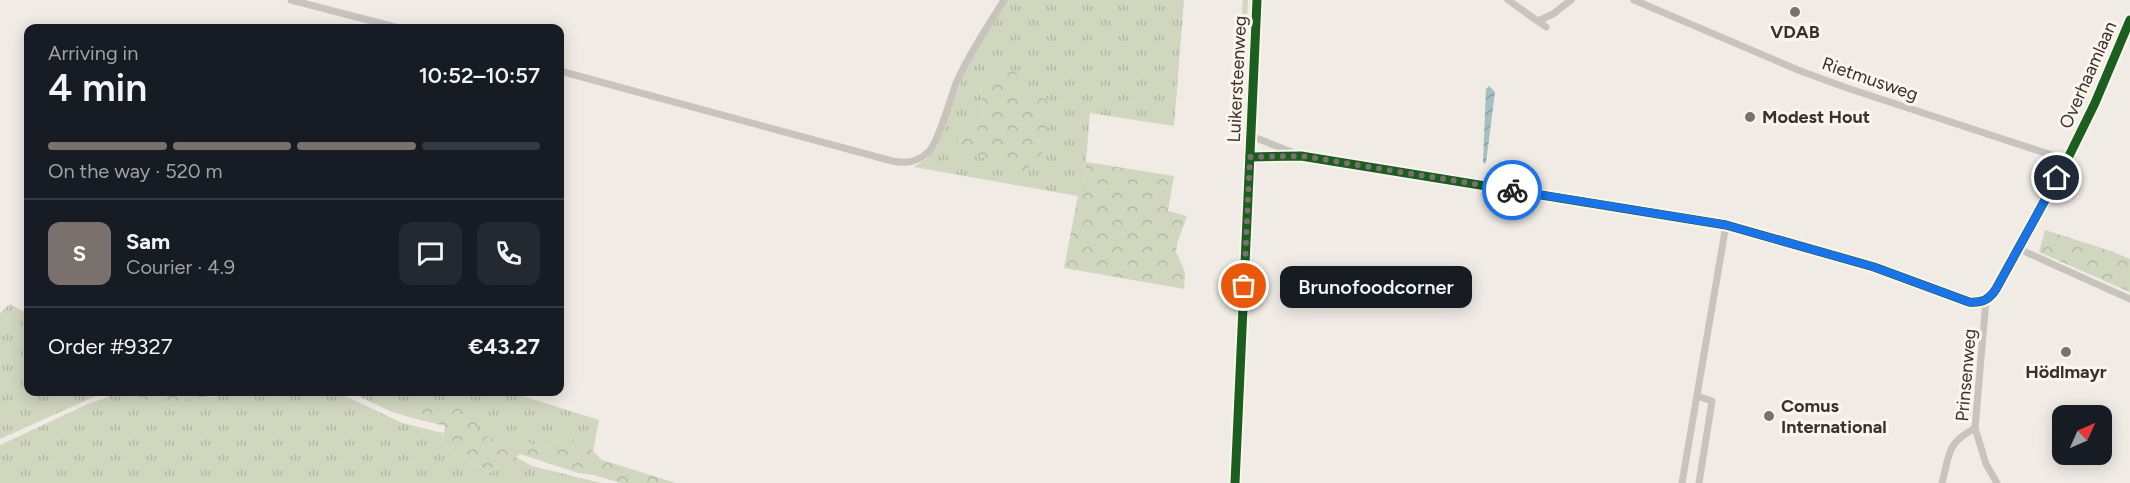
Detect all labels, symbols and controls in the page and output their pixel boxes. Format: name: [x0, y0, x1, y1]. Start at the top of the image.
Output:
marker: VDAB: [1788, 5, 1802, 19]
street label: Luikersteenweg: [1223, 15, 1251, 143]
street label: Overhaamlaan: [2055, 18, 2121, 132]
place label: VDAB: [1770, 21, 1820, 43]
text: Arriving in: [48, 41, 138, 65]
street label: Rietmusweg: [1819, 52, 1921, 106]
text: 10:52–10:57: [419, 62, 540, 89]
text: 4 min: [48, 64, 147, 111]
place label: Modest Hout: [1762, 106, 1870, 128]
marker: Modest Hout: [1743, 110, 1757, 124]
pin: [2031, 152, 2082, 203]
text: On the way · 520 m: [48, 159, 223, 183]
courier: [1482, 160, 1542, 220]
icon: home: [2040, 161, 2073, 194]
icon: bike: [1496, 174, 1529, 207]
button: chat: [399, 222, 462, 285]
button: phone: [477, 222, 540, 285]
text: Sam: [126, 228, 170, 255]
text: S: [73, 240, 86, 267]
text: Courier · 4.9: [126, 255, 235, 279]
pin: [1218, 260, 1269, 311]
callout: Brunofoodcorner: [1280, 265, 1472, 307]
icon: bag: [1227, 269, 1260, 302]
text: Brunofoodcorner: [1298, 275, 1454, 299]
street label: Prinsenweg: [1951, 328, 1981, 422]
text: Order #9327: [48, 333, 173, 360]
text: €43.27: [468, 333, 540, 360]
marker: Hödlmayr: [2059, 345, 2073, 359]
place label: Hödlmayr: [2025, 361, 2107, 383]
place label: Comus International: [1781, 395, 1887, 438]
north arrow: [2052, 405, 2112, 465]
map controls: [2052, 405, 2112, 465]
marker: Comus International: [1762, 409, 1776, 423]

